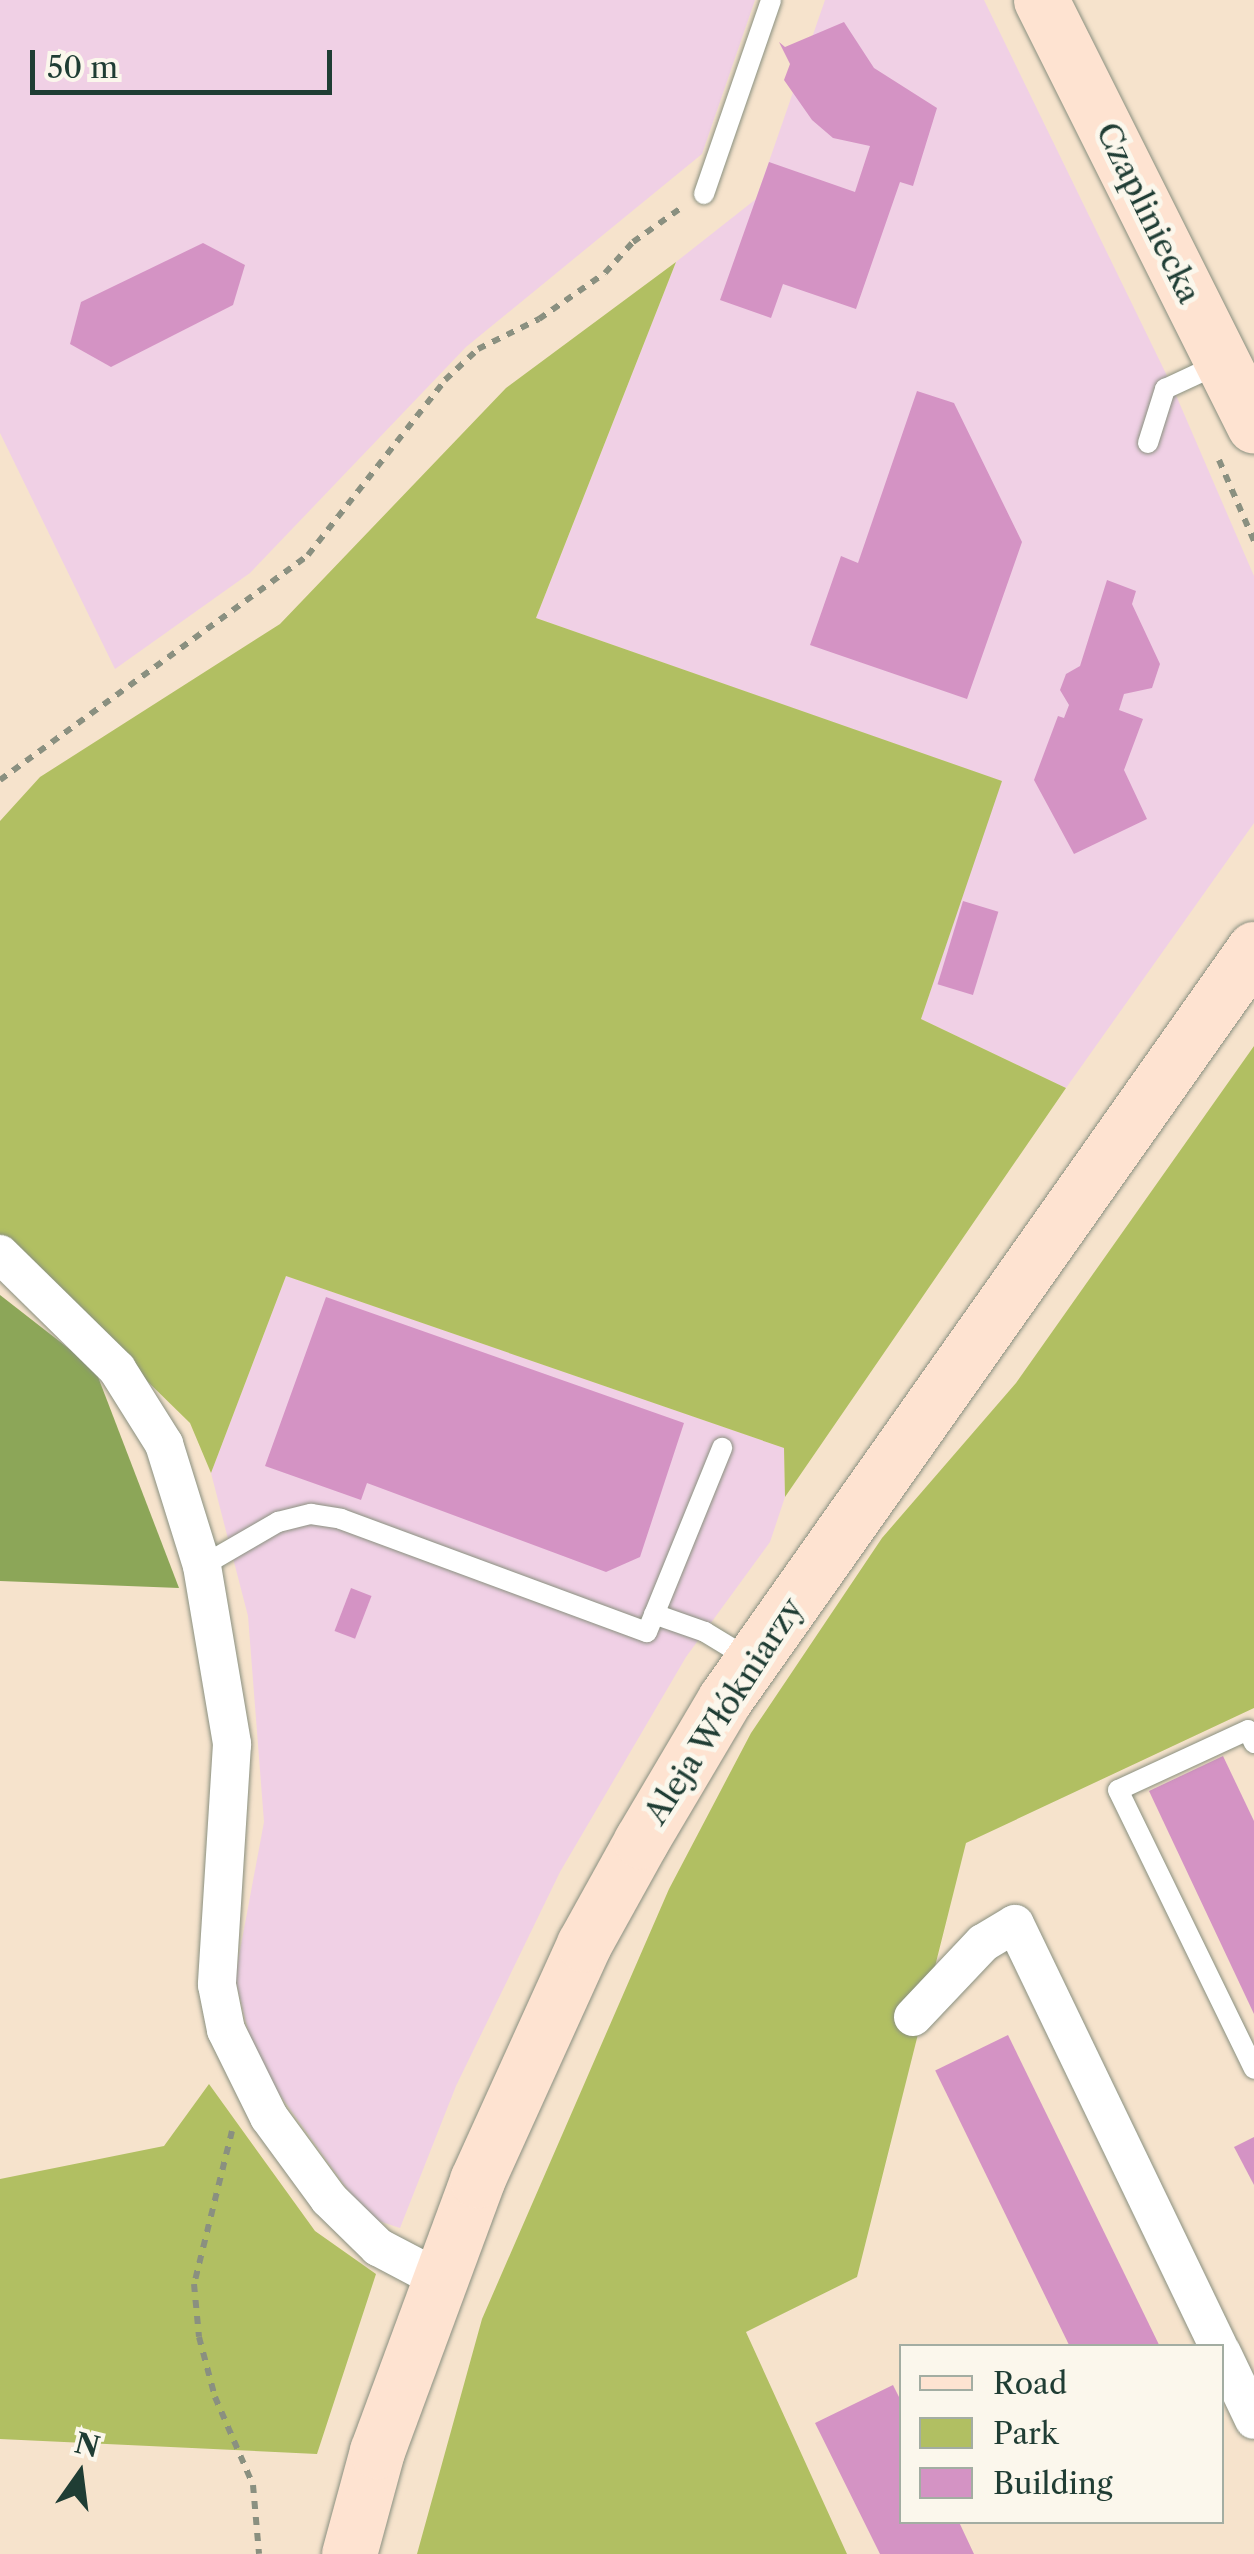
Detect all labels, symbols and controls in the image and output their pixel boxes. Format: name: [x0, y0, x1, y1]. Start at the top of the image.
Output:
scale bar: [35, 30, 338, 92]
text: 50 m: [47, 49, 118, 86]
street label: Czapliniecka: [1088, 116, 1208, 310]
street label: Aleja Włókniarzy: [636, 1590, 812, 1832]
legend: [899, 2344, 1224, 2524]
text: Road: [993, 2365, 1067, 2402]
text: Park: [993, 2415, 1058, 2452]
north arrow: [30, 2424, 130, 2524]
text: N: [71, 2425, 103, 2464]
text: Building: [993, 2465, 1113, 2502]

